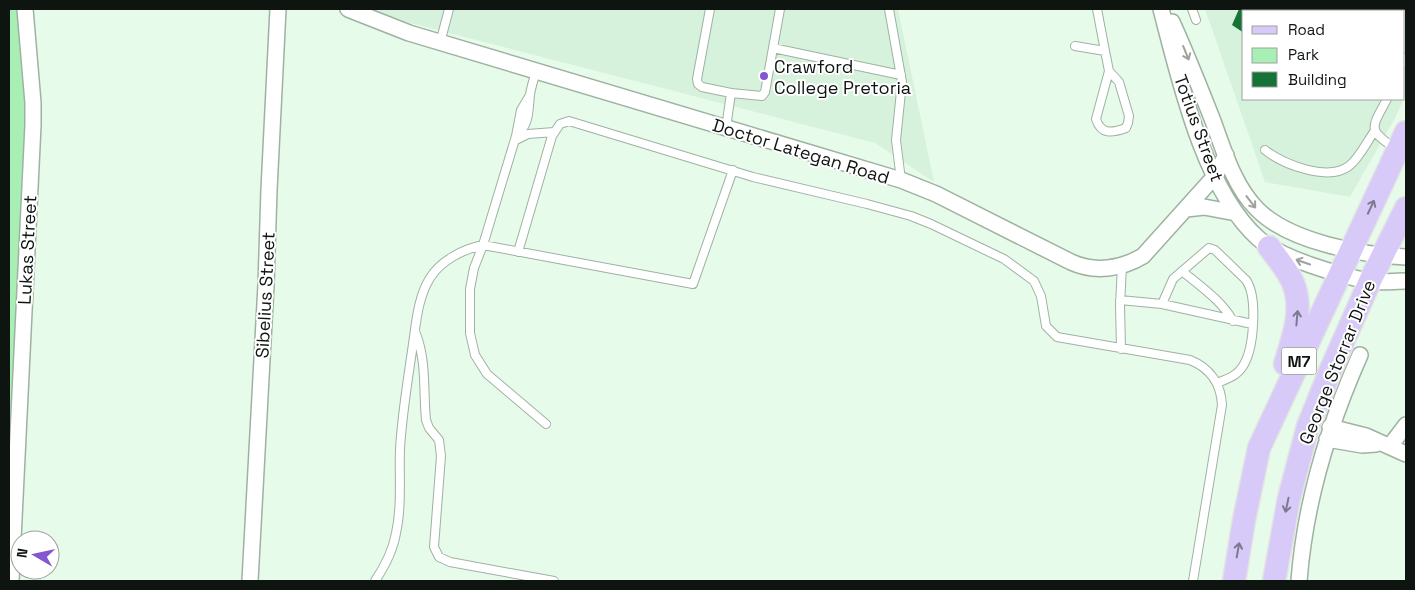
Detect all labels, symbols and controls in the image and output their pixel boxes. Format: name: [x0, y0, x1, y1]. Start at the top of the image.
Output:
legend: [1242, 10, 1405, 100]
text: Road: [1288, 20, 1325, 39]
one-way arrow: [1181, 45, 1191, 60]
text: Park: [1288, 45, 1319, 64]
place label: Crawford College Pretoria: [774, 55, 911, 99]
marker: Crawford College Pretoria: [758, 70, 770, 82]
text: Building: [1288, 70, 1347, 89]
street label: Totius Street: [1169, 71, 1229, 185]
street label: Doctor Lategan Road: [710, 113, 892, 189]
street label: Lukas Street: [13, 195, 41, 305]
one-way arrow: [1245, 195, 1256, 208]
one-way arrow: [1367, 200, 1376, 215]
street label: Sibelius Street: [250, 231, 280, 359]
one-way arrow: [1296, 257, 1312, 266]
street label: George Storrar Drive: [1294, 276, 1380, 448]
one-way arrow: [1292, 310, 1301, 326]
road number: M7: [1282, 348, 1316, 374]
one-way arrow: [1282, 496, 1292, 512]
north arrow: [10, 530, 60, 580]
one-way arrow: [1234, 543, 1244, 559]
text: N: [13, 547, 32, 559]

